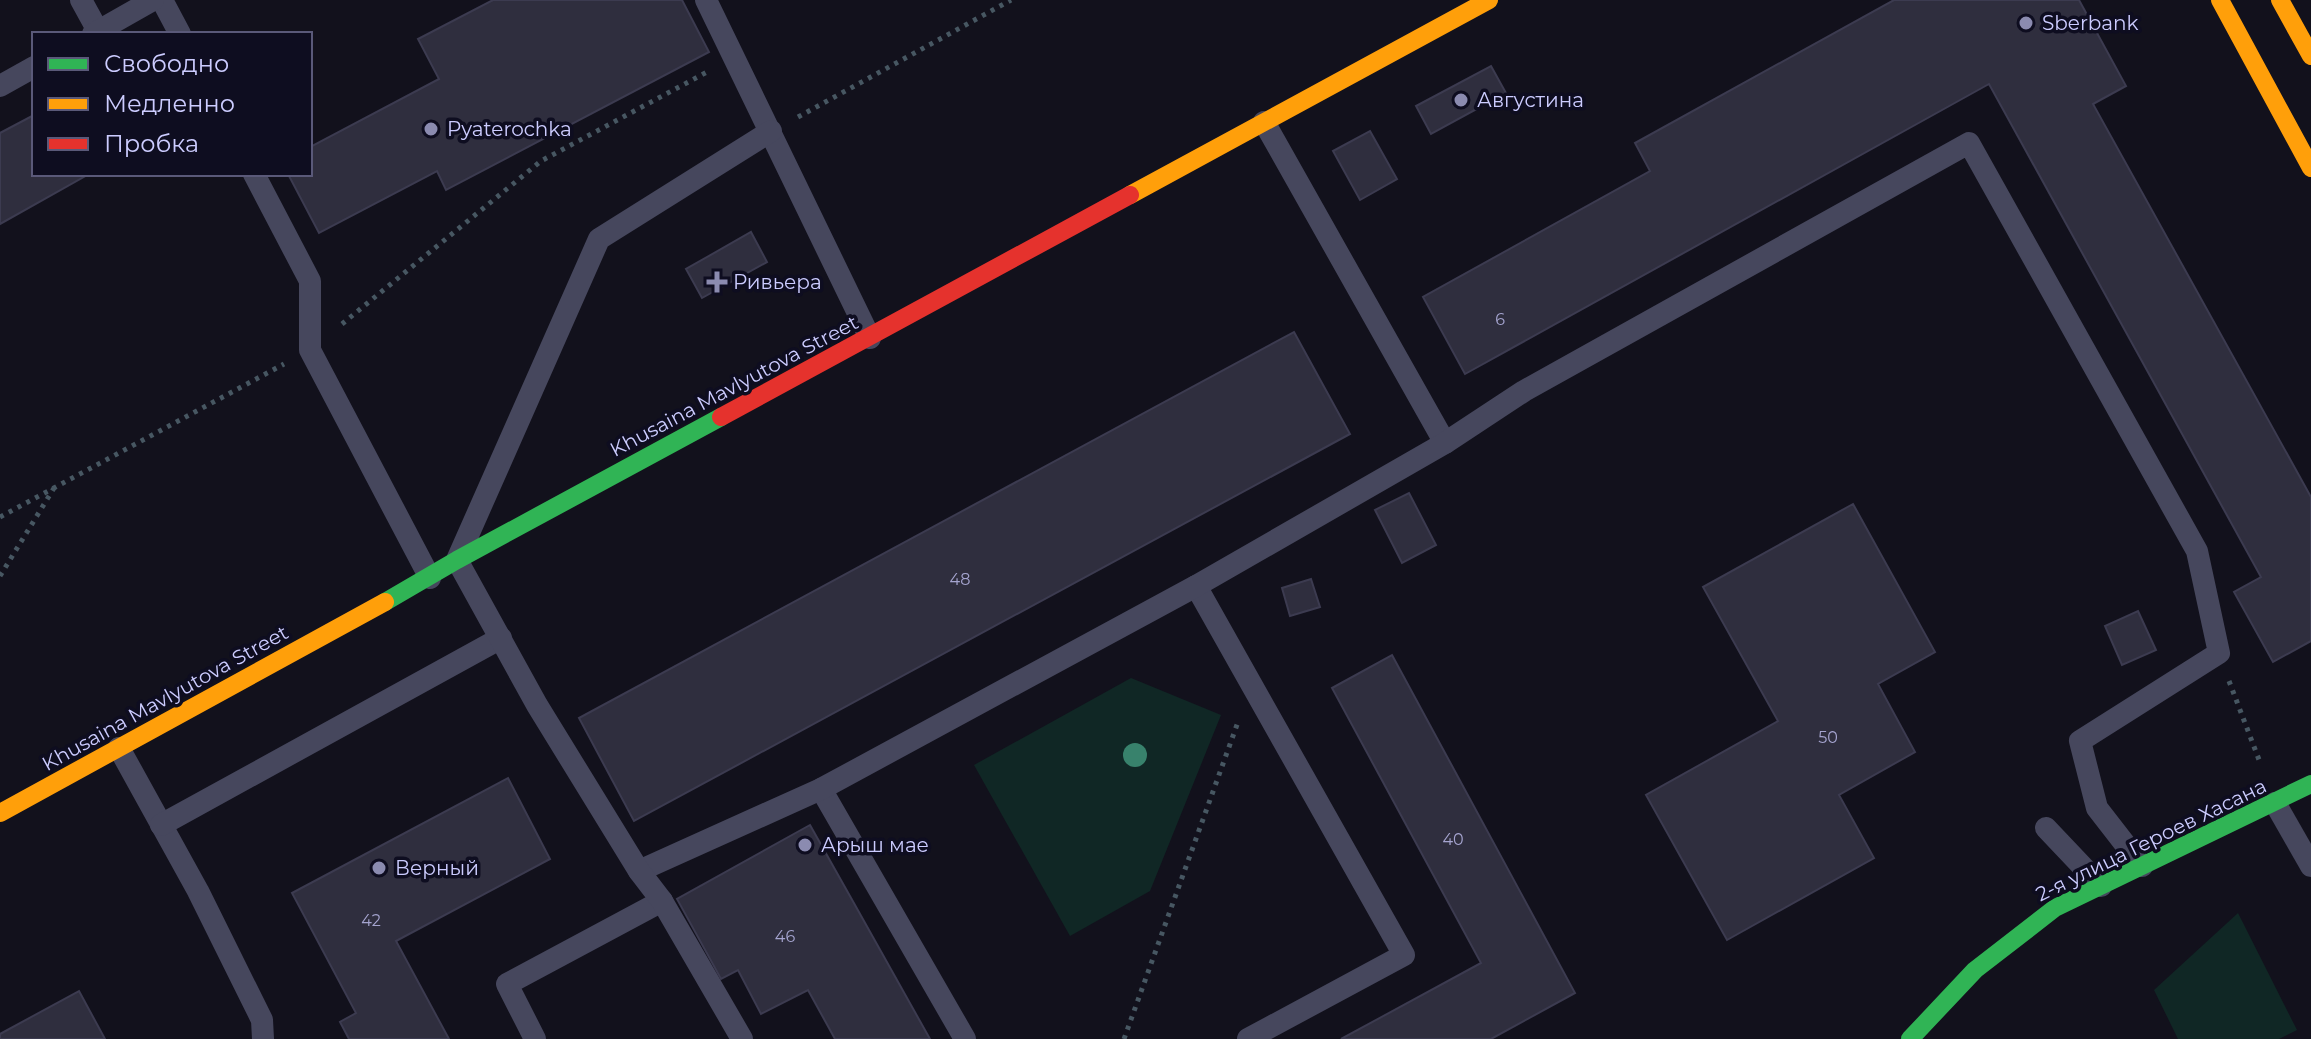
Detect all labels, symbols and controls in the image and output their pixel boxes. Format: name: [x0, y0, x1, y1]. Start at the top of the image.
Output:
place label: Sberbank: [2042, 11, 2139, 35]
marker: Sberbank: [2017, 14, 2035, 32]
legend: [32, 32, 312, 176]
text: Свободно: [104, 49, 229, 78]
place label: Августина: [1477, 88, 1584, 112]
text: Медленно: [104, 89, 235, 118]
marker: Августина: [1452, 91, 1470, 109]
place label: Pyaterochka: [447, 117, 572, 141]
marker: Pyaterochka: [422, 120, 440, 138]
text: Пробка: [104, 129, 199, 158]
place label: Ривьера: [733, 270, 822, 294]
marker: Ривьера: [708, 273, 726, 291]
street label: Khusaina Mavlyutova Street: [606, 310, 862, 462]
house number: 6: [1495, 310, 1505, 329]
house number: 48: [950, 570, 970, 589]
street label: Khusaina Mavlyutova Street: [38, 620, 292, 776]
house number: 50: [1818, 728, 1838, 747]
street label: 2-я улица Героев Хасана: [2032, 774, 2270, 906]
house number: 40: [1442, 830, 1464, 849]
place label: Арыш мае: [821, 833, 929, 857]
marker: Арыш мае: [796, 836, 814, 854]
place label: Верный: [395, 856, 479, 880]
marker: Верный: [370, 859, 388, 877]
house number: 42: [361, 911, 381, 930]
house number: 46: [775, 927, 795, 946]

